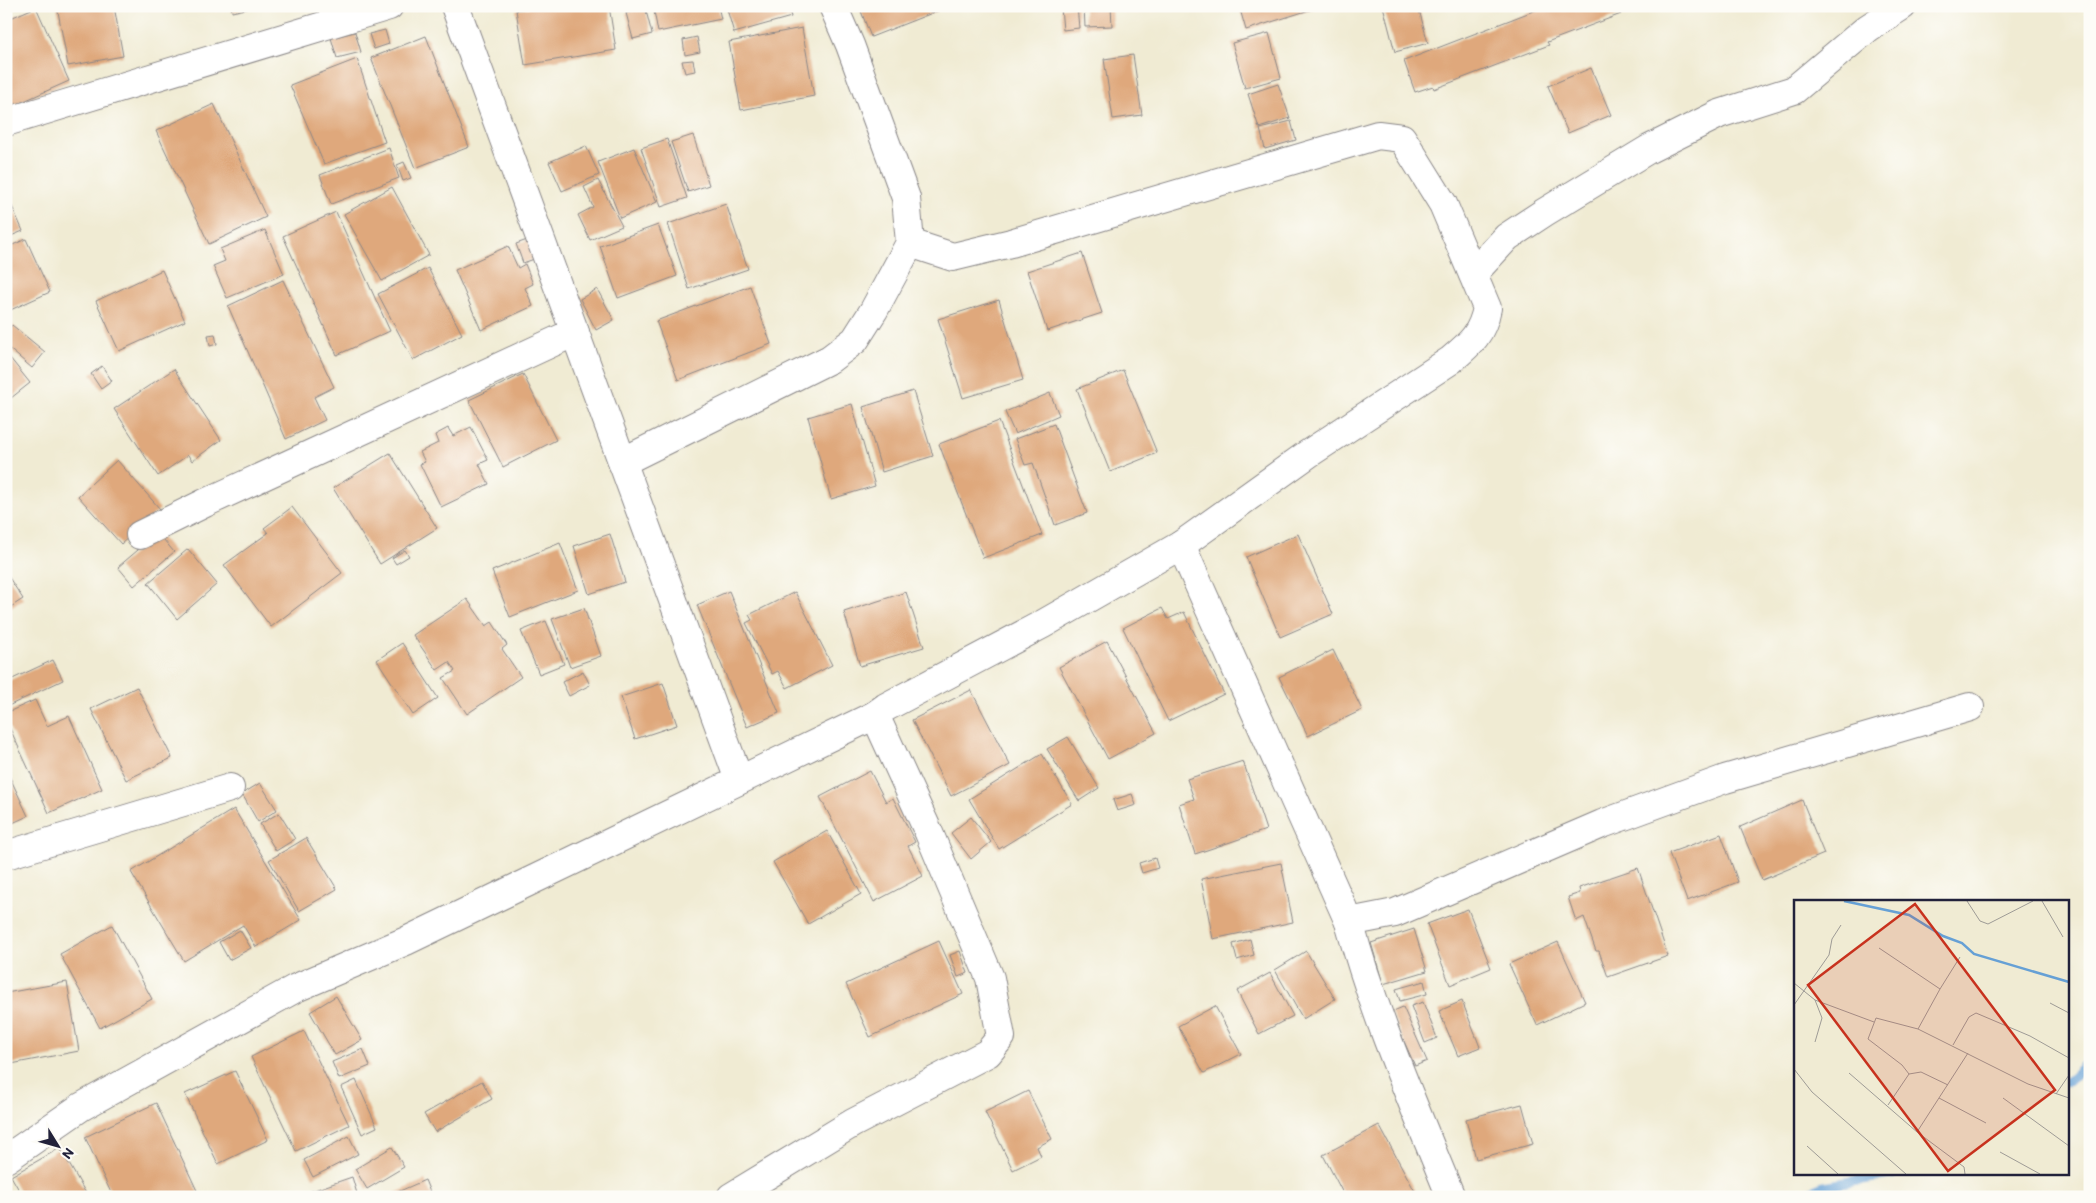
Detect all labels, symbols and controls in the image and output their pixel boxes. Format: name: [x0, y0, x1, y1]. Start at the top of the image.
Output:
inset map: [1794, 900, 2068, 1176]
north arrow: [32, 1120, 82, 1170]
text: N: [58, 1145, 78, 1162]

